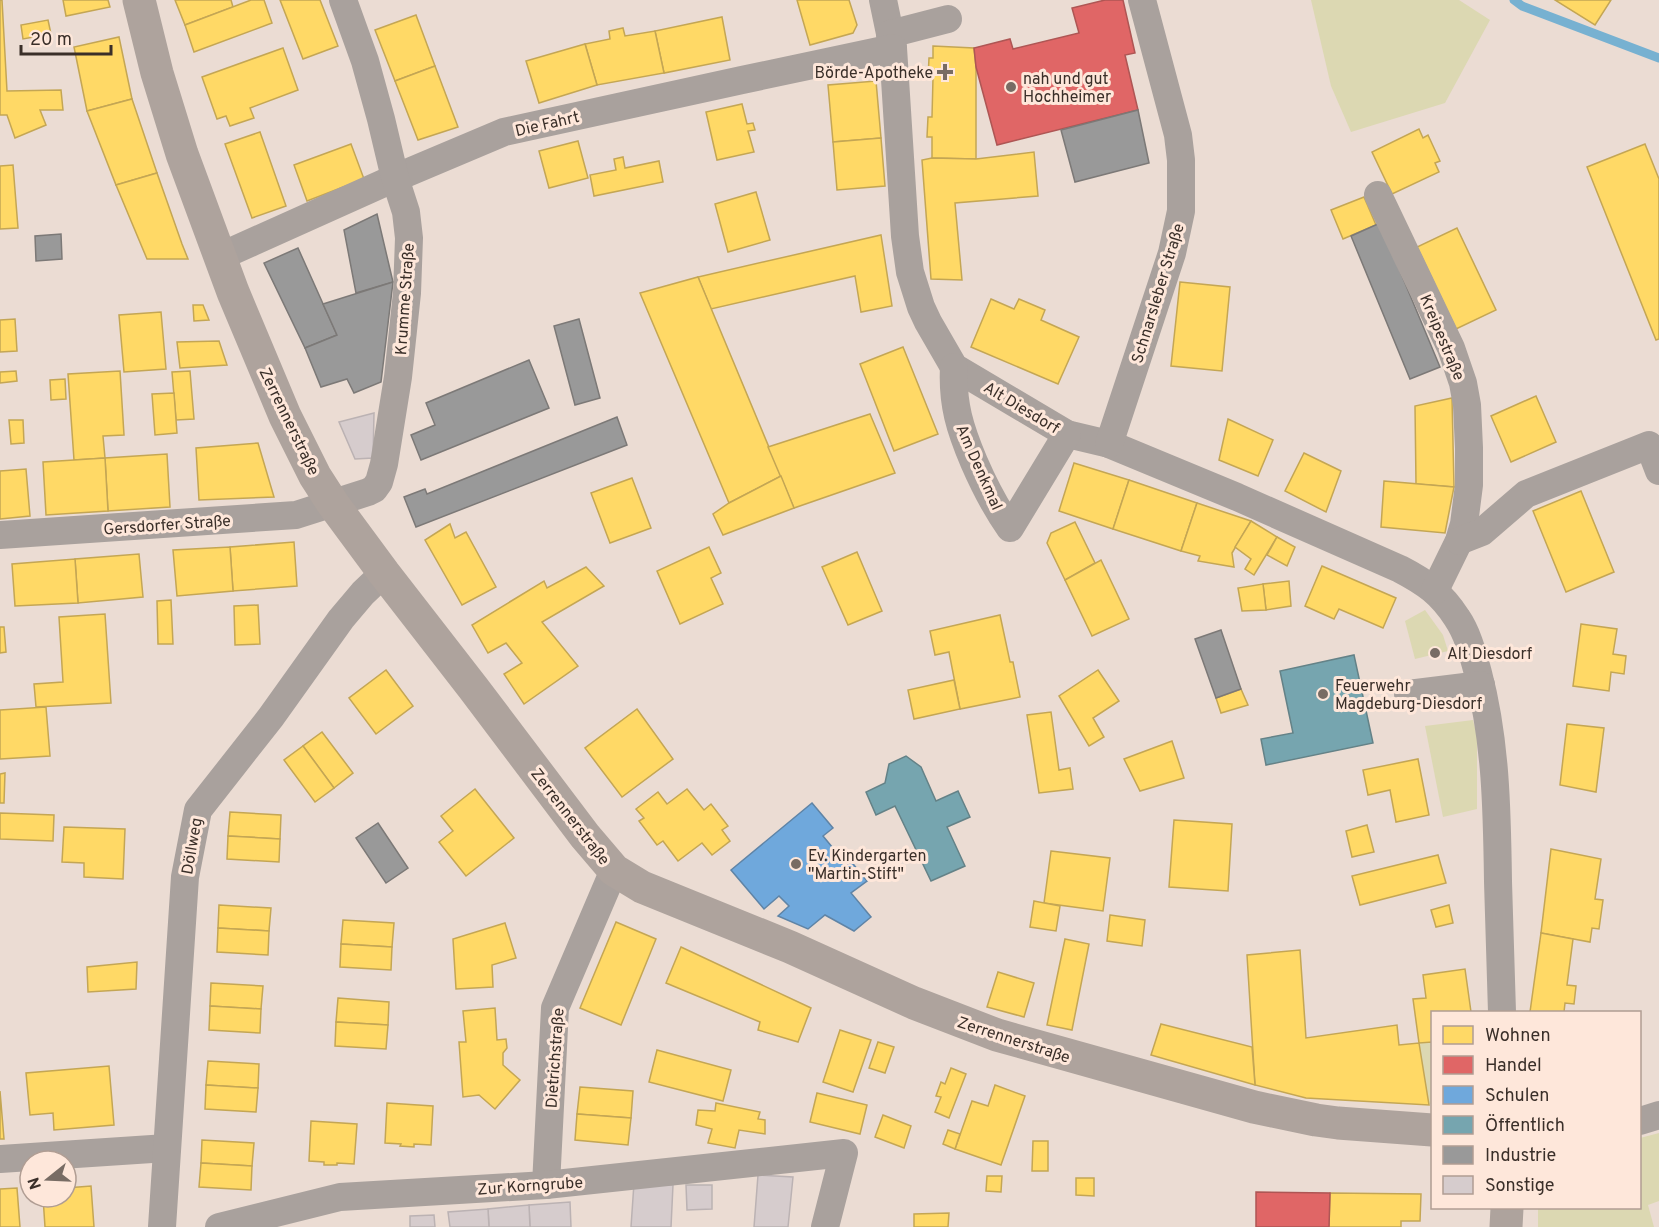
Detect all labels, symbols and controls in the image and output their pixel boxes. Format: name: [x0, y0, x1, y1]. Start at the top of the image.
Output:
scale bar: [21, 18, 111, 56]
text: 20 m: [30, 29, 72, 52]
place label: Börde-Apotheke: [815, 64, 933, 84]
marker: Börde-Apotheke: [938, 65, 952, 79]
place label: nah und gut Hochheimer: [1023, 70, 1111, 108]
marker: nah und gut Hochheimer: [1004, 80, 1018, 94]
street label: Die Fahrt: [513, 108, 581, 142]
street label: Schnarsleber Straße: [1128, 221, 1190, 366]
street label: Krumme Straße: [392, 242, 420, 356]
street label: Kreipestraße: [1414, 292, 1468, 384]
street label: Zerrennerstraße: [253, 365, 323, 479]
street label: Alt Diesdorf: [979, 378, 1063, 440]
street label: Am Denkmal: [950, 422, 1006, 514]
street label: Gersdorfer Straße: [103, 512, 232, 540]
place label: Alt Diesdorf: [1447, 645, 1533, 665]
marker: Alt Diesdorf: [1428, 646, 1442, 660]
place label: Feuerwehr Magdeburg-Diesdorf: [1335, 677, 1483, 715]
marker: Feuerwehr Magdeburg-Diesdorf: [1316, 687, 1330, 701]
street label: Zerrennerstraße: [525, 765, 613, 870]
street label: Döllweg: [178, 816, 208, 876]
place label: Ev. Kindergarten "Martin-Stift": [808, 847, 927, 885]
marker: Ev. Kindergarten "Martin-Stift": [789, 857, 803, 871]
street label: Dietrichstraße: [543, 1007, 569, 1109]
legend: [1431, 1011, 1641, 1209]
street label: Zerrennerstraße: [954, 1013, 1072, 1069]
text: Wohnen: [1485, 1025, 1551, 1048]
text: Handel: [1485, 1055, 1542, 1078]
text: Schulen: [1485, 1085, 1549, 1108]
text: Öffentlich: [1485, 1113, 1565, 1138]
text: Industrie: [1485, 1145, 1556, 1168]
north arrow: [18, 1149, 78, 1209]
street label: Zur Korngrube: [477, 1173, 584, 1201]
text: N: [24, 1174, 47, 1192]
text: Sonstige: [1485, 1175, 1555, 1198]

